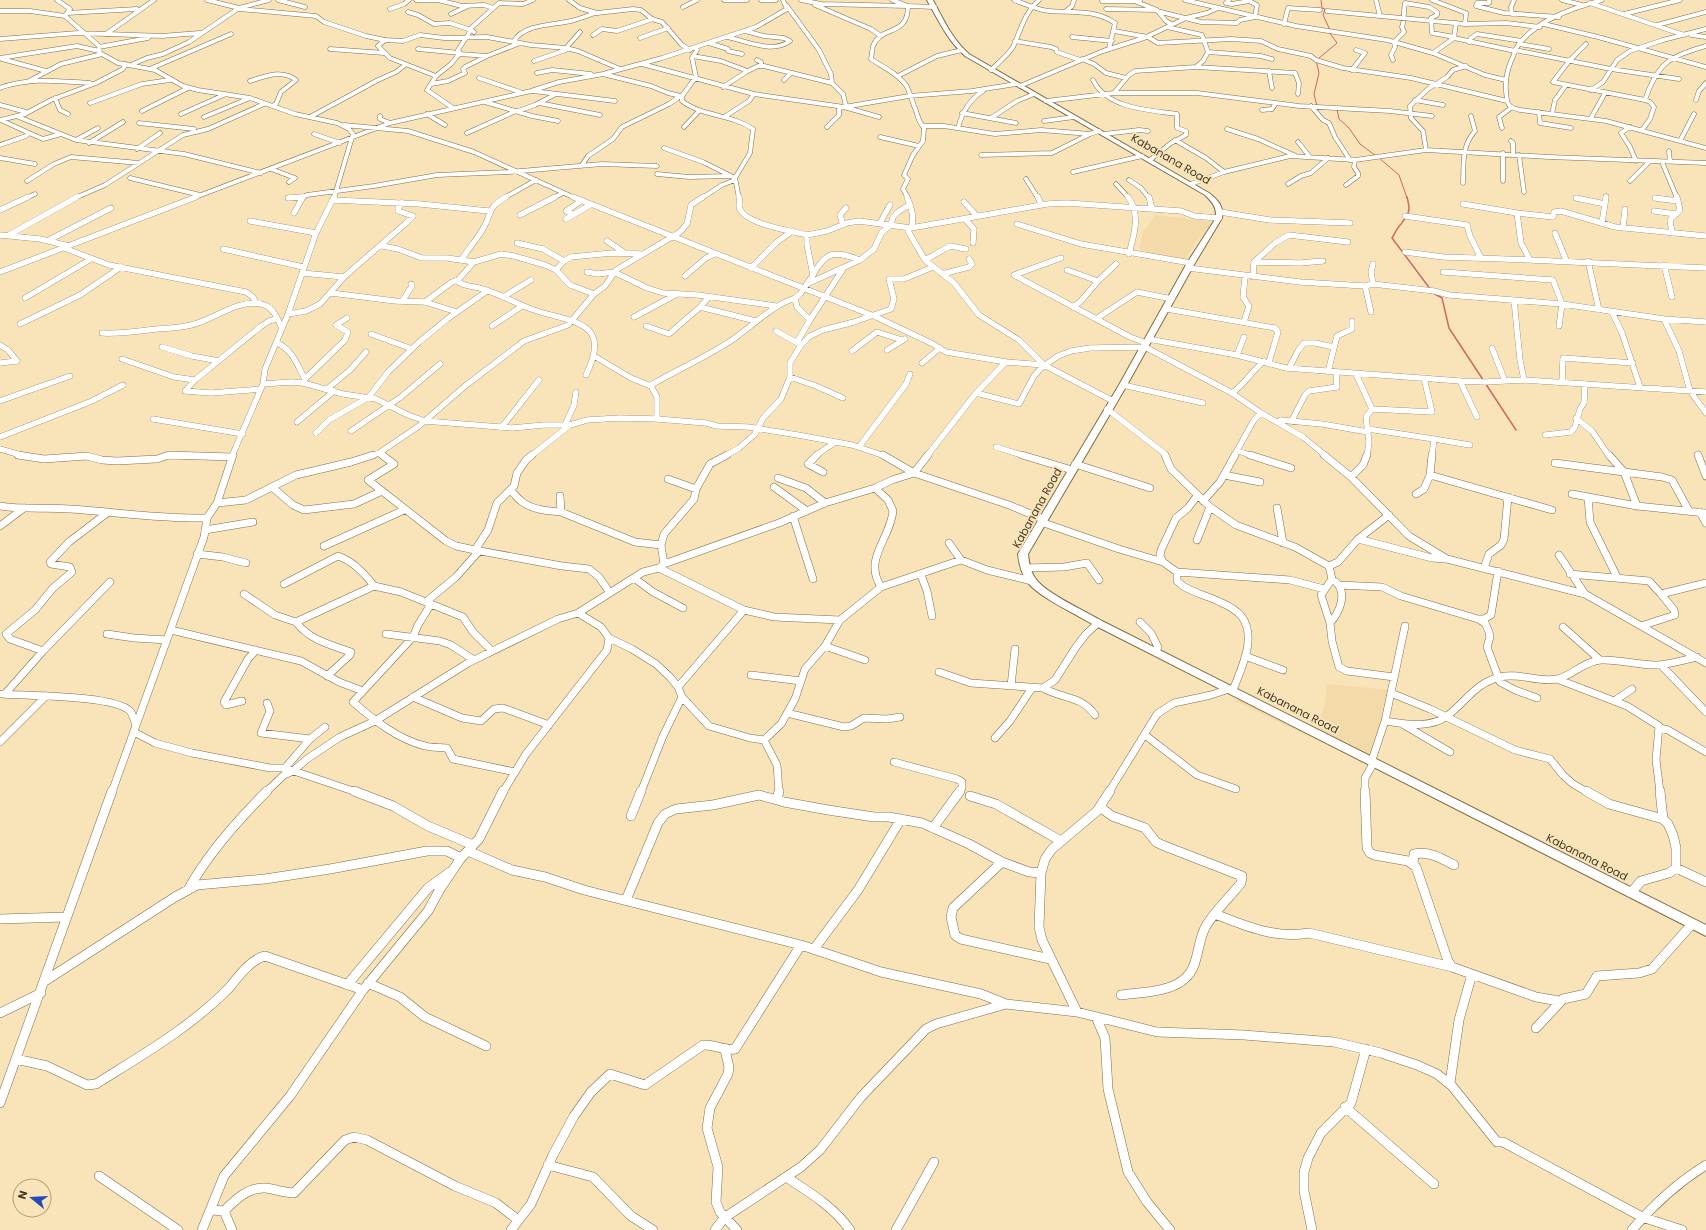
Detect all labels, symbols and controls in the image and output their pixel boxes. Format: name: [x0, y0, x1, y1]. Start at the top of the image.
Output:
street label: Kabanana Road: [1128, 130, 1214, 188]
street label: Kabanana Road: [1008, 465, 1066, 551]
street label: Kabanana Road: [1255, 683, 1341, 737]
street label: Kabanana Road: [1544, 830, 1630, 884]
north arrow: [12, 1178, 52, 1218]
text: N: [14, 1188, 31, 1201]

